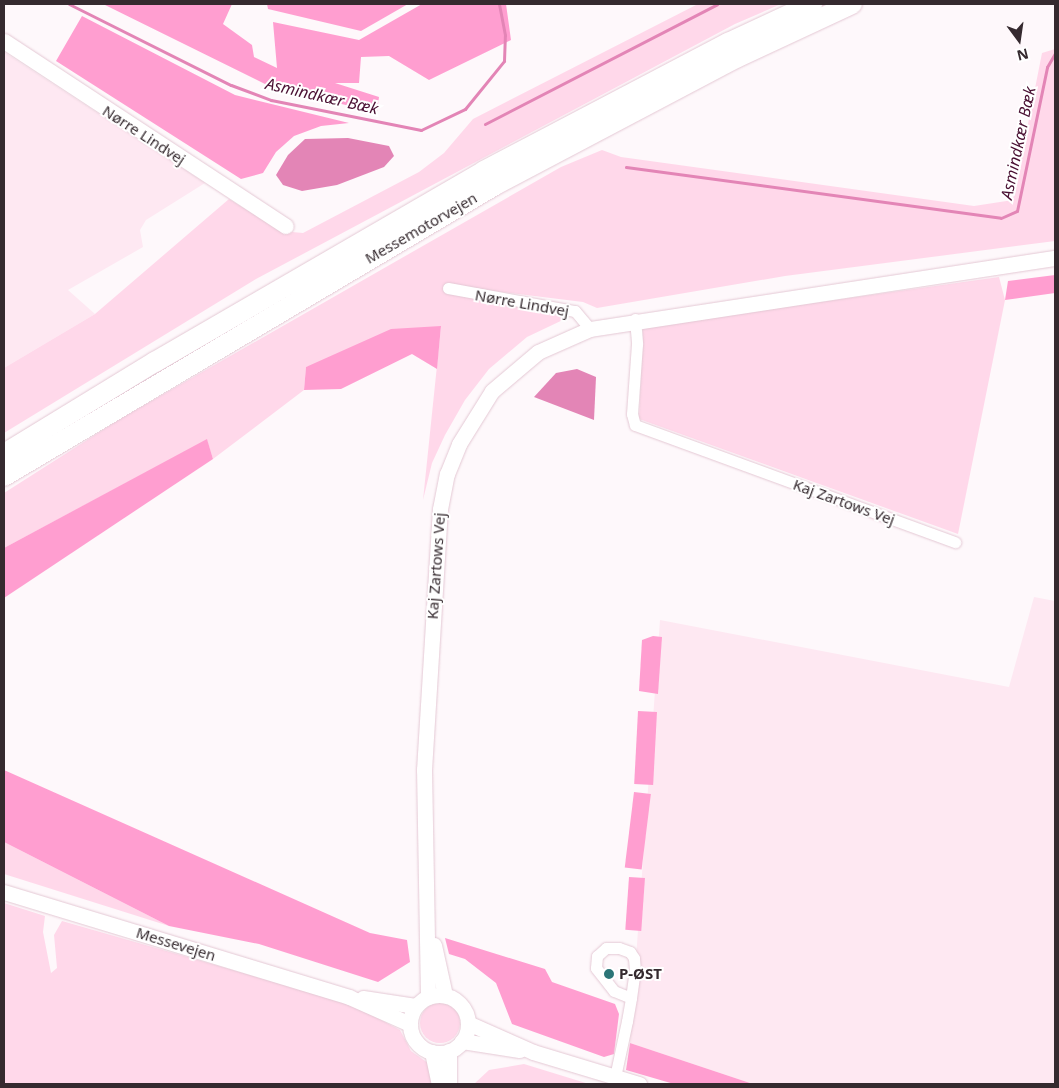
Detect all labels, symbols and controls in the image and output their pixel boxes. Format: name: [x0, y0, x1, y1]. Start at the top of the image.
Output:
north arrow: [994, 15, 1044, 65]
text: N: [1015, 44, 1031, 66]
water label: Asmindkær Bæk: [264, 74, 380, 118]
water label: Asmindkær Bæk: [997, 85, 1039, 201]
street label: Nørre Lindvej: [99, 102, 189, 168]
street label: Messemotorvejen: [362, 189, 480, 267]
street label: Nørre Lindvej: [474, 286, 570, 320]
street label: Kaj Zartows Vej: [791, 475, 897, 529]
street label: Kaj Zartows Vej: [423, 512, 449, 620]
street label: Messevejen: [134, 923, 218, 965]
place label: P-ØST: [619, 965, 662, 983]
marker: P-ØST: [603, 968, 615, 980]

